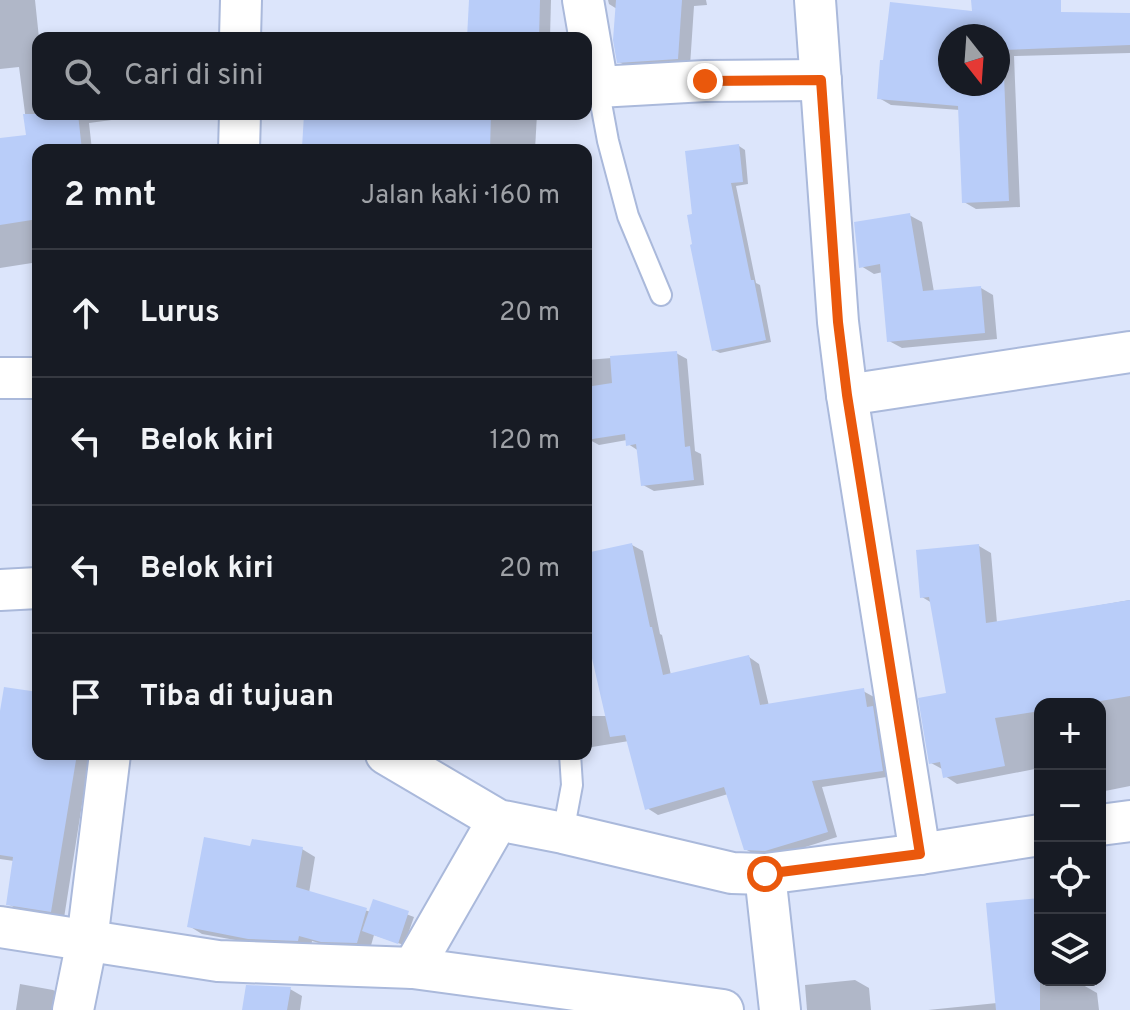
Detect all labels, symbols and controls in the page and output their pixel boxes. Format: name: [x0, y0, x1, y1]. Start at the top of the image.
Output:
north arrow: [938, 24, 1010, 96]
search box: [32, 32, 592, 120]
icon: search: [60, 54, 104, 98]
text: Cari di sini: [124, 58, 264, 95]
route end: [687, 63, 723, 99]
text: 2 mnt: [64, 175, 156, 218]
text: Jalan kaki · 160 m: [361, 180, 560, 213]
icon: ahead: [64, 291, 108, 335]
text: Lurus: [140, 295, 220, 332]
text: 20 m: [499, 297, 560, 330]
icon: left: [64, 419, 108, 463]
text: Belok kiri: [140, 423, 274, 460]
text: 120 m: [490, 425, 560, 458]
icon: left: [64, 547, 108, 591]
text: Belok kiri: [140, 551, 274, 588]
text: 20 m: [499, 553, 560, 586]
icon: arrive: [64, 675, 108, 719]
text: Tiba di tujuan: [140, 679, 334, 716]
map controls: [1034, 698, 1106, 986]
button: +: [1034, 698, 1106, 770]
button: −: [1034, 770, 1106, 842]
button: locate: [1034, 842, 1106, 914]
route start: [747, 856, 783, 892]
button: layers: [1034, 914, 1106, 986]

